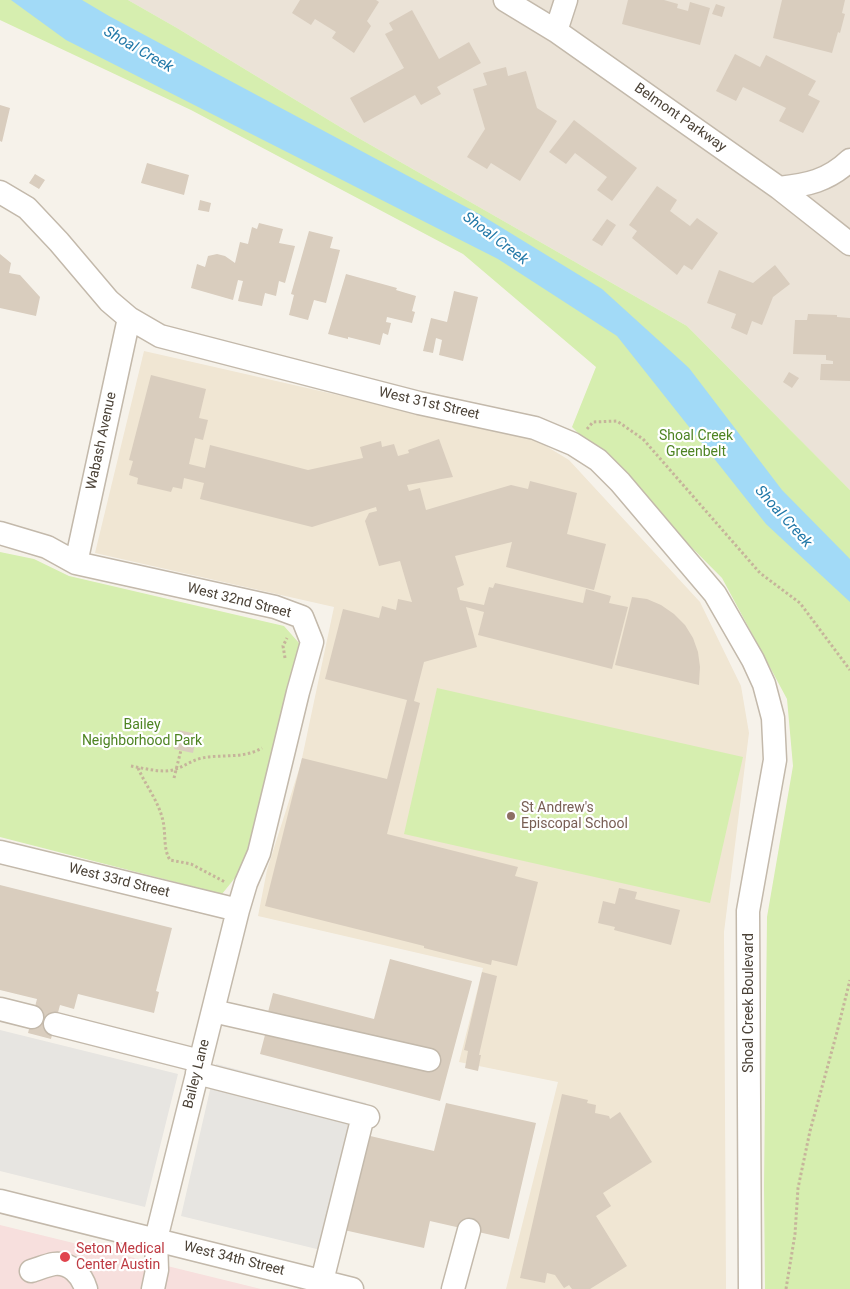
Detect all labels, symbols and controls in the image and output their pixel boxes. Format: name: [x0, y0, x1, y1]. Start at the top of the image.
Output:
water label: Shoal Creek: [100, 23, 176, 77]
street label: Belmont Parkway: [631, 80, 729, 156]
water label: Shoal Creek: [459, 209, 531, 269]
street label: West 31st Street: [377, 384, 481, 424]
street label: Wabash Avenue: [83, 391, 121, 491]
park label: Shoal Creek Greenbelt: [659, 428, 733, 461]
water label: Shoal Creek: [750, 482, 816, 552]
street label: West 32nd Street: [185, 580, 293, 622]
park label: Bailey Neighborhood Park: [82, 717, 202, 750]
place label: St Andrew's Episcopal School: [521, 800, 628, 832]
marker: St Andrew's Episcopal School: [505, 810, 517, 822]
street label: West 33rd Street: [67, 860, 171, 902]
street label: Shoal Creek Boulevard: [741, 933, 757, 1073]
street label: Bailey Lane: [180, 1038, 214, 1110]
street label: West 34th Street: [182, 1238, 286, 1280]
place label: Seton Medical Center Austin: [76, 1241, 165, 1274]
marker: Seton Medical Center Austin: [58, 1250, 72, 1264]

